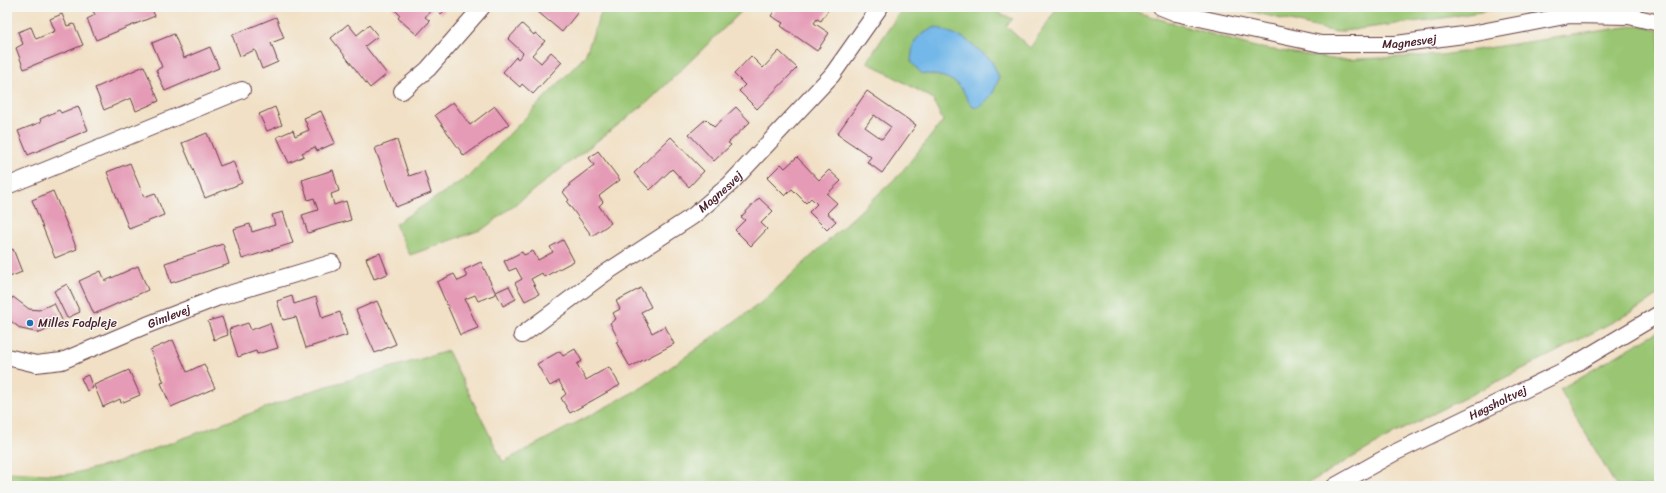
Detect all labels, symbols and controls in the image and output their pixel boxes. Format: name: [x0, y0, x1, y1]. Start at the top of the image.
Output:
street label: Magnesvej: [1382, 28, 1438, 55]
street label: Magnesvej: [693, 165, 748, 218]
street label: Gimlevej: [144, 298, 194, 335]
place label: Milles Fodpleje: [38, 312, 117, 334]
marker: Milles Fodpleje: [25, 318, 35, 328]
street label: Høgsholtvej: [1465, 379, 1531, 426]

